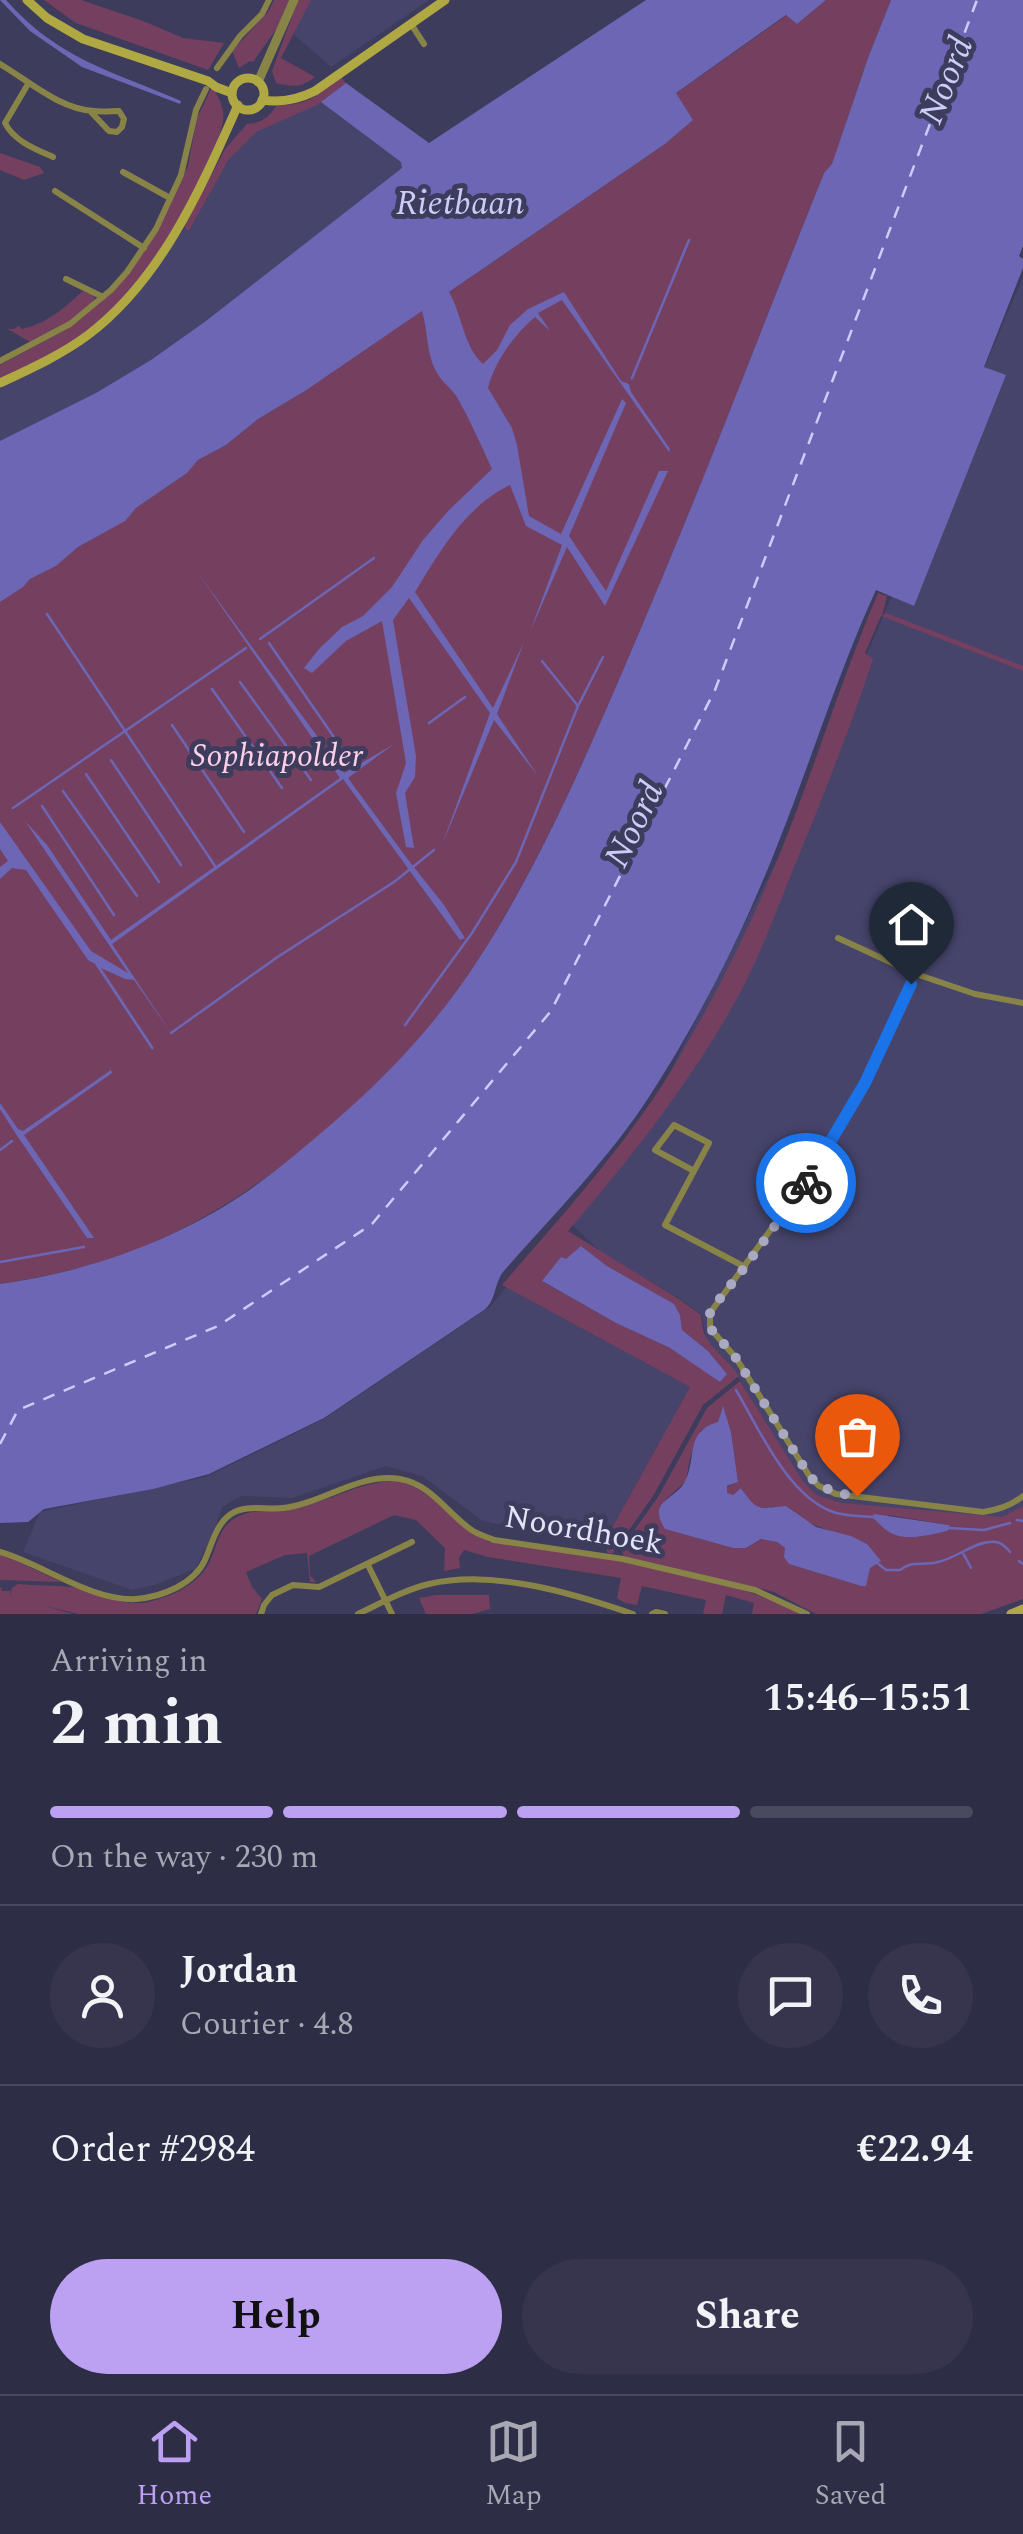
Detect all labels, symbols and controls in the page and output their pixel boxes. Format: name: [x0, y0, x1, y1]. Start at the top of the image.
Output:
water label: Noord: [905, 29, 988, 132]
water label: Rietbaan: [396, 177, 524, 230]
park label: Sophiapolder: [191, 732, 364, 781]
water label: Noord: [591, 773, 678, 877]
pin: [869, 882, 954, 985]
icon: home: [884, 897, 939, 952]
courier: [756, 1133, 856, 1233]
icon: bike: [779, 1156, 834, 1211]
pin: [815, 1394, 900, 1497]
icon: bag: [830, 1409, 885, 1464]
street label: Noordhoek: [501, 1492, 667, 1569]
text: Arriving in: [50, 1637, 207, 1686]
text: 15:46–15:51: [763, 1670, 973, 1728]
text: 2 min: [50, 1674, 223, 1773]
text: On the way · 230 m: [50, 1833, 318, 1882]
text: Jordan: [180, 1942, 298, 2000]
button: person: [50, 1943, 155, 2048]
button: chat: [738, 1943, 843, 2048]
button: phone: [868, 1943, 973, 2048]
text: Courier · 4.8: [180, 2000, 353, 2049]
text: Order #2984: [50, 2121, 255, 2179]
text: €22.94: [856, 2121, 973, 2179]
button: Help: [50, 2259, 502, 2374]
button: Share: [522, 2259, 973, 2374]
tab: Home: [137, 2414, 212, 2517]
tab: Map: [485, 2414, 542, 2517]
tab: Saved: [815, 2414, 886, 2517]

